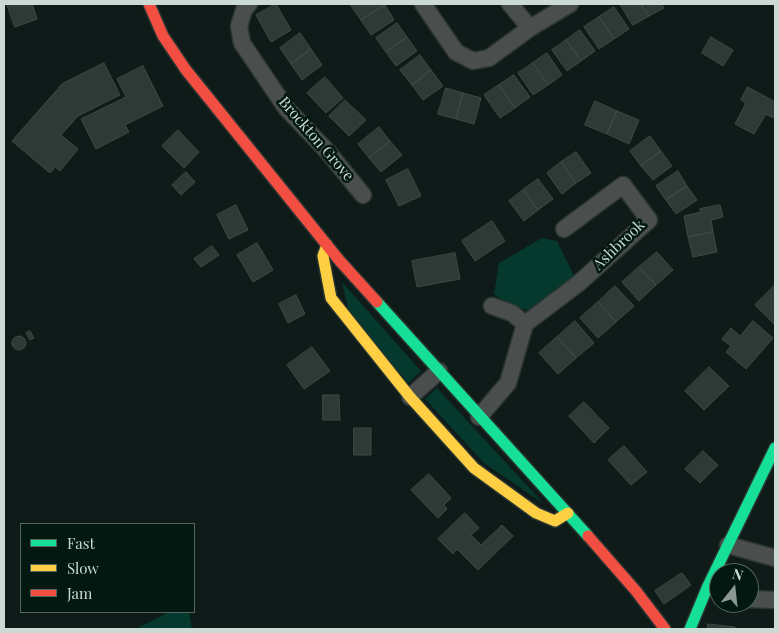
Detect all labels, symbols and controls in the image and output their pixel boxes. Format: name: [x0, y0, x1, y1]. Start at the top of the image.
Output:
street label: Brockton Grove: [275, 93, 357, 185]
street label: Ashbrook: [590, 216, 648, 274]
legend: [20, 523, 195, 613]
text: Fast: [67, 533, 95, 553]
text: Slow: [67, 558, 99, 578]
north arrow: [709, 563, 759, 613]
text: N: [731, 564, 745, 585]
text: Jam: [67, 583, 92, 603]

